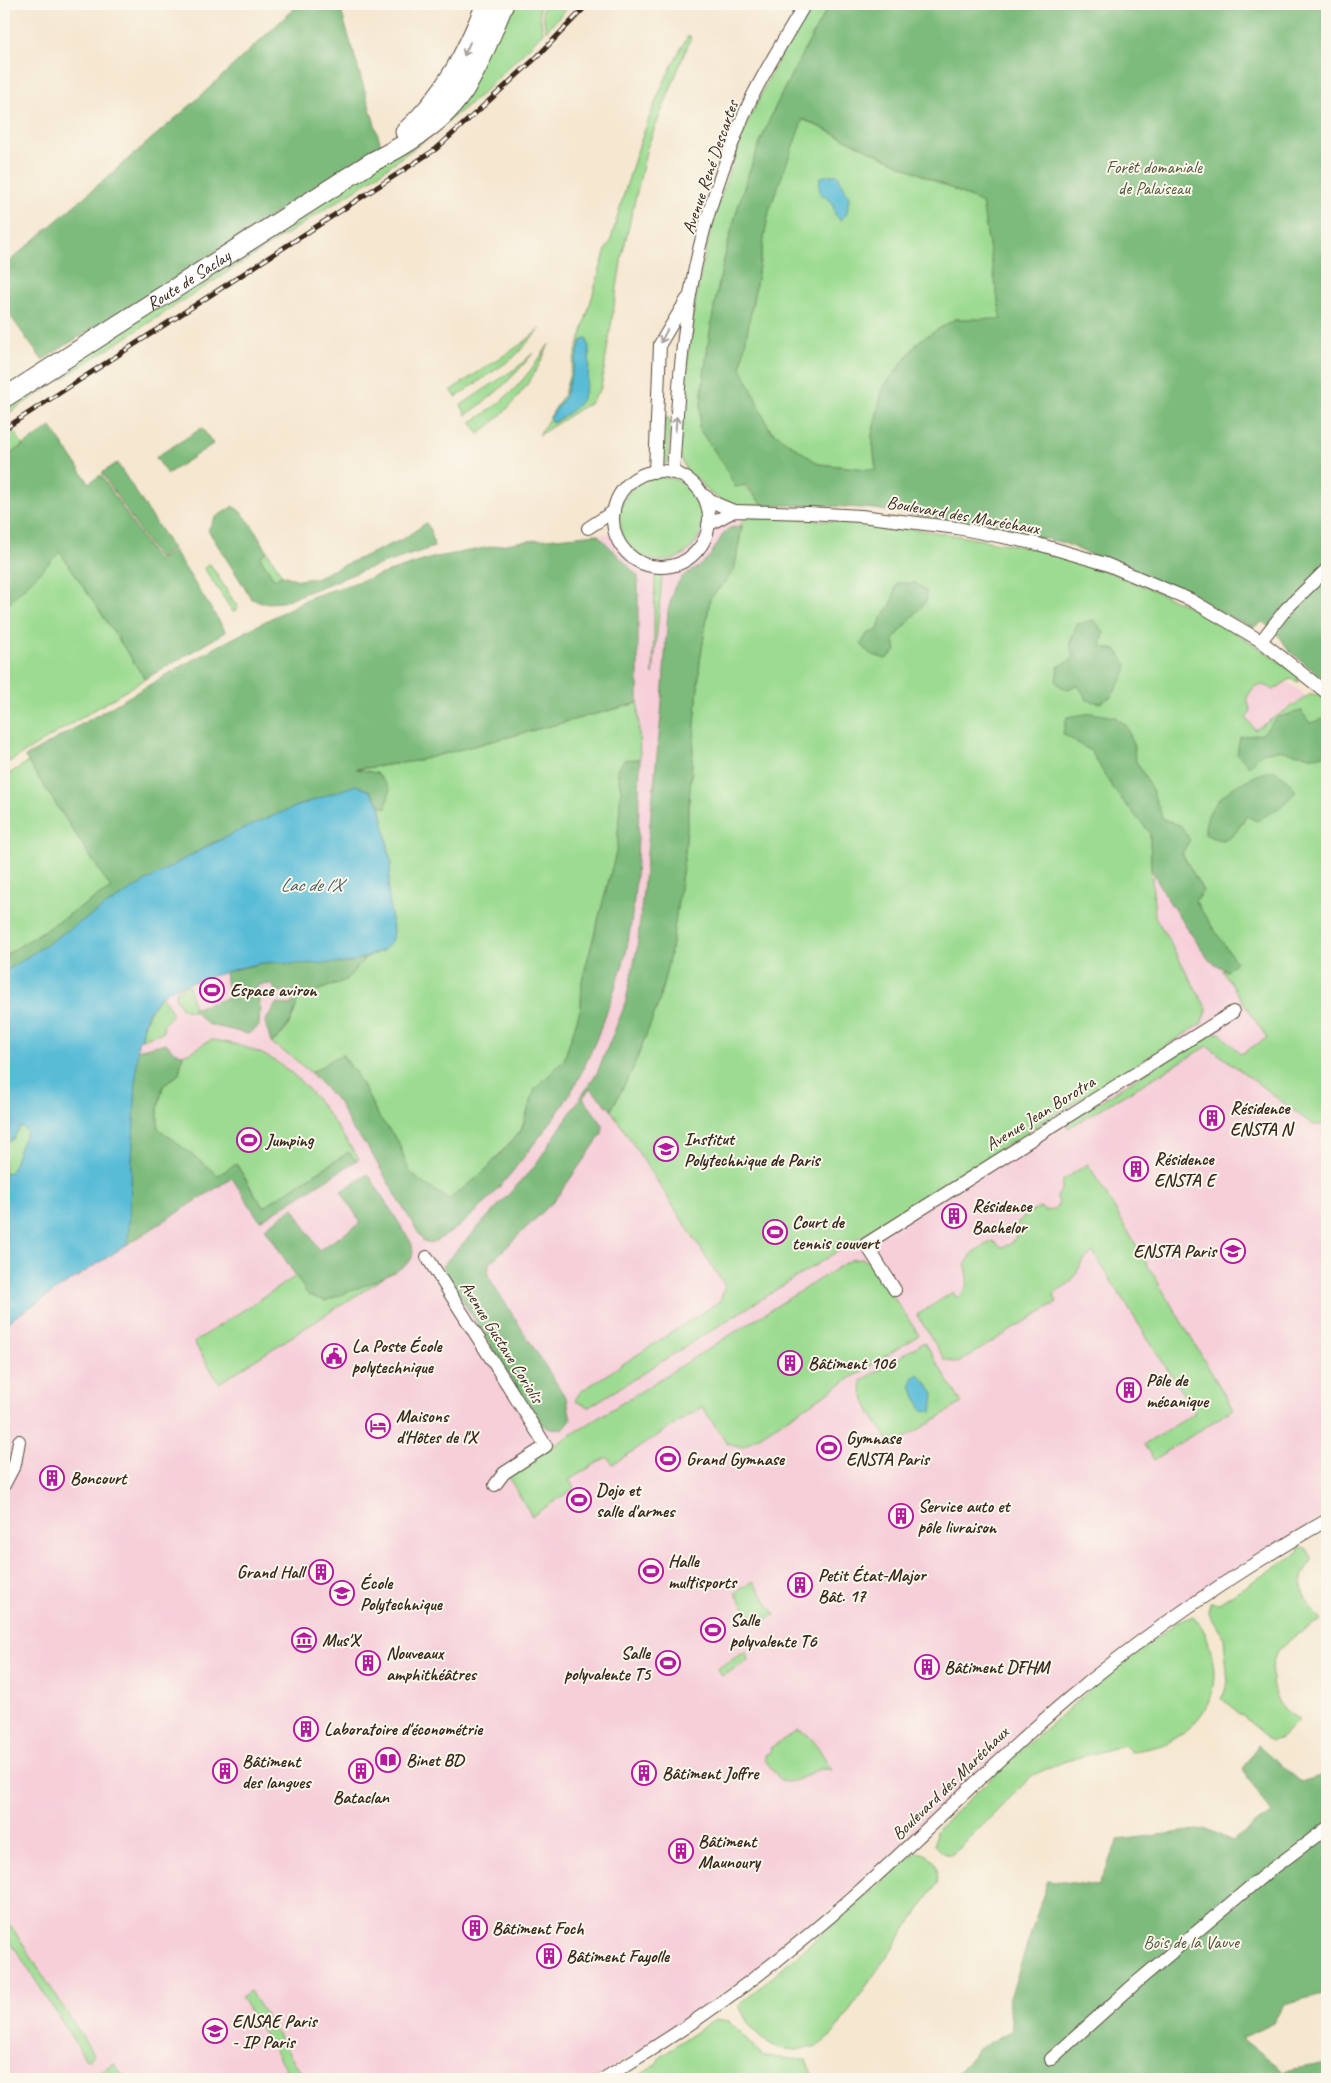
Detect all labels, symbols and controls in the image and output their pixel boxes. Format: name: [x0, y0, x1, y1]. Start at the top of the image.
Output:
one-way arrow: [462, 41, 472, 56]
street label: Avenue René Descartes: [677, 96, 744, 237]
park label: Forêt domaniale de Palaiseau: [1106, 156, 1203, 199]
street label: Route de Saclay: [142, 244, 236, 315]
one-way arrow: [659, 328, 668, 343]
one-way arrow: [672, 417, 681, 433]
street label: Boulevard des Maréchaux: [885, 491, 1043, 540]
water label: Lac de l'X: [280, 873, 348, 897]
sports icon: Espace aviron: [199, 977, 225, 1003]
place label: Espace aviron: [230, 979, 318, 1001]
street label: Avenue Jean Borotra: [981, 1070, 1100, 1155]
place label: Résidence ENSTA N: [1230, 1097, 1295, 1140]
building icon: Résidence ENSTA N: [1199, 1105, 1225, 1131]
sports icon: Jumping: [236, 1127, 262, 1153]
place label: Institut Polytechnique de Paris: [684, 1128, 821, 1171]
place label: Jumping: [264, 1129, 315, 1151]
school or university icon: Institut Polytechnique de Paris: [653, 1136, 679, 1162]
place label: Résidence ENSTA E: [1154, 1148, 1218, 1191]
building icon: Résidence ENSTA E: [1123, 1156, 1149, 1182]
place label: Résidence Bachelor: [972, 1195, 1034, 1238]
building icon: Résidence Bachelor: [941, 1203, 967, 1229]
place label: Court de tennis couvert: [792, 1211, 881, 1254]
sports icon: Court de tennis couvert: [762, 1219, 788, 1245]
school or university icon: ENSTA Paris: [1220, 1238, 1246, 1264]
place label: ENSTA Paris: [1133, 1240, 1218, 1262]
street label: Avenue Gustave Coriolis: [456, 1277, 549, 1409]
place label: La Poste École polytechnique: [352, 1335, 443, 1378]
public building icon: La Poste École polytechnique: [321, 1343, 347, 1369]
building icon: Bâtiment 106: [777, 1350, 803, 1376]
place label: Bâtiment 106: [808, 1352, 897, 1374]
place label: Pôle de mécanique: [1146, 1369, 1210, 1412]
building icon: Pôle de mécanique: [1116, 1377, 1142, 1403]
place label: Maisons d'Hôtes de l'X: [396, 1405, 481, 1448]
hotel icon: Maisons d'Hôtes de l'X: [365, 1413, 391, 1439]
place label: Gymnase ENSTA Paris: [846, 1427, 930, 1470]
sports icon: Gymnase ENSTA Paris: [816, 1435, 842, 1461]
sports icon: Grand Gymnase: [655, 1446, 681, 1472]
place label: Grand Gymnase: [686, 1448, 786, 1470]
building icon: Boncourt: [39, 1465, 65, 1491]
place label: Boncourt: [70, 1467, 128, 1489]
place label: Dojo et salle d'armes: [596, 1479, 676, 1522]
sports icon: Dojo et salle d'armes: [566, 1487, 592, 1513]
place label: Service auto et pôle livraison: [918, 1495, 1011, 1538]
building icon: Service auto et pôle livraison: [888, 1503, 914, 1529]
place label: Halle multisports: [668, 1550, 738, 1593]
sports icon: Halle multisports: [638, 1558, 664, 1584]
building icon: Grand Hall: [308, 1559, 334, 1585]
place label: Grand Hall: [237, 1561, 308, 1583]
place label: Petit État-Major Bât. 17: [818, 1564, 928, 1607]
place label: École Polytechnique: [360, 1572, 444, 1615]
building icon: Petit État-Major Bât. 17: [787, 1572, 813, 1598]
school or university icon: École Polytechnique: [329, 1580, 355, 1606]
place label: Salle polyvalente T6: [730, 1609, 818, 1652]
sports icon: Salle polyvalente T6: [700, 1617, 726, 1643]
museum icon: Mus'X: [291, 1627, 317, 1653]
place label: Mus'X: [322, 1629, 363, 1651]
place label: Nouveaux amphithéâtres: [386, 1642, 477, 1685]
place label: Salle polyvalente T5: [564, 1642, 652, 1685]
building icon: Nouveaux amphithéâtres: [355, 1650, 381, 1676]
sports icon: Salle polyvalente T5: [655, 1650, 681, 1676]
building icon: Bâtiment DFHM: [914, 1654, 940, 1680]
place label: Bâtiment DFHM: [944, 1656, 1052, 1678]
building icon: Laboratoire d'économétrie: [293, 1716, 319, 1742]
place label: Laboratoire d'économétrie: [324, 1718, 484, 1740]
street label: Boulevard des Maréchaux: [887, 1720, 1014, 1845]
library icon: Binet BD: [375, 1747, 401, 1773]
place label: Binet BD: [406, 1749, 466, 1771]
place label: Bâtiment des langues: [242, 1750, 312, 1793]
building icon: Bâtiment des langues: [212, 1758, 238, 1784]
building icon: Bataclan: [348, 1758, 374, 1784]
building icon: Bâtiment Joffre: [631, 1760, 657, 1786]
place label: Bâtiment Joffre: [662, 1762, 760, 1784]
place label: Bataclan: [333, 1786, 390, 1808]
place label: Bâtiment Maunoury: [698, 1830, 762, 1873]
building icon: Bâtiment Maunoury: [668, 1838, 694, 1864]
building icon: Bâtiment Foch: [462, 1915, 488, 1941]
place label: Bâtiment Foch: [492, 1917, 584, 1939]
park label: Bois de la Vauve: [1143, 1931, 1240, 1953]
building icon: Bâtiment Fayolle: [536, 1943, 562, 1969]
place label: Bâtiment Fayolle: [566, 1945, 671, 1967]
place label: ENSAE Paris - IP Paris: [232, 2010, 318, 2053]
school or university icon: ENSAE Paris - IP Paris: [202, 2018, 228, 2044]

